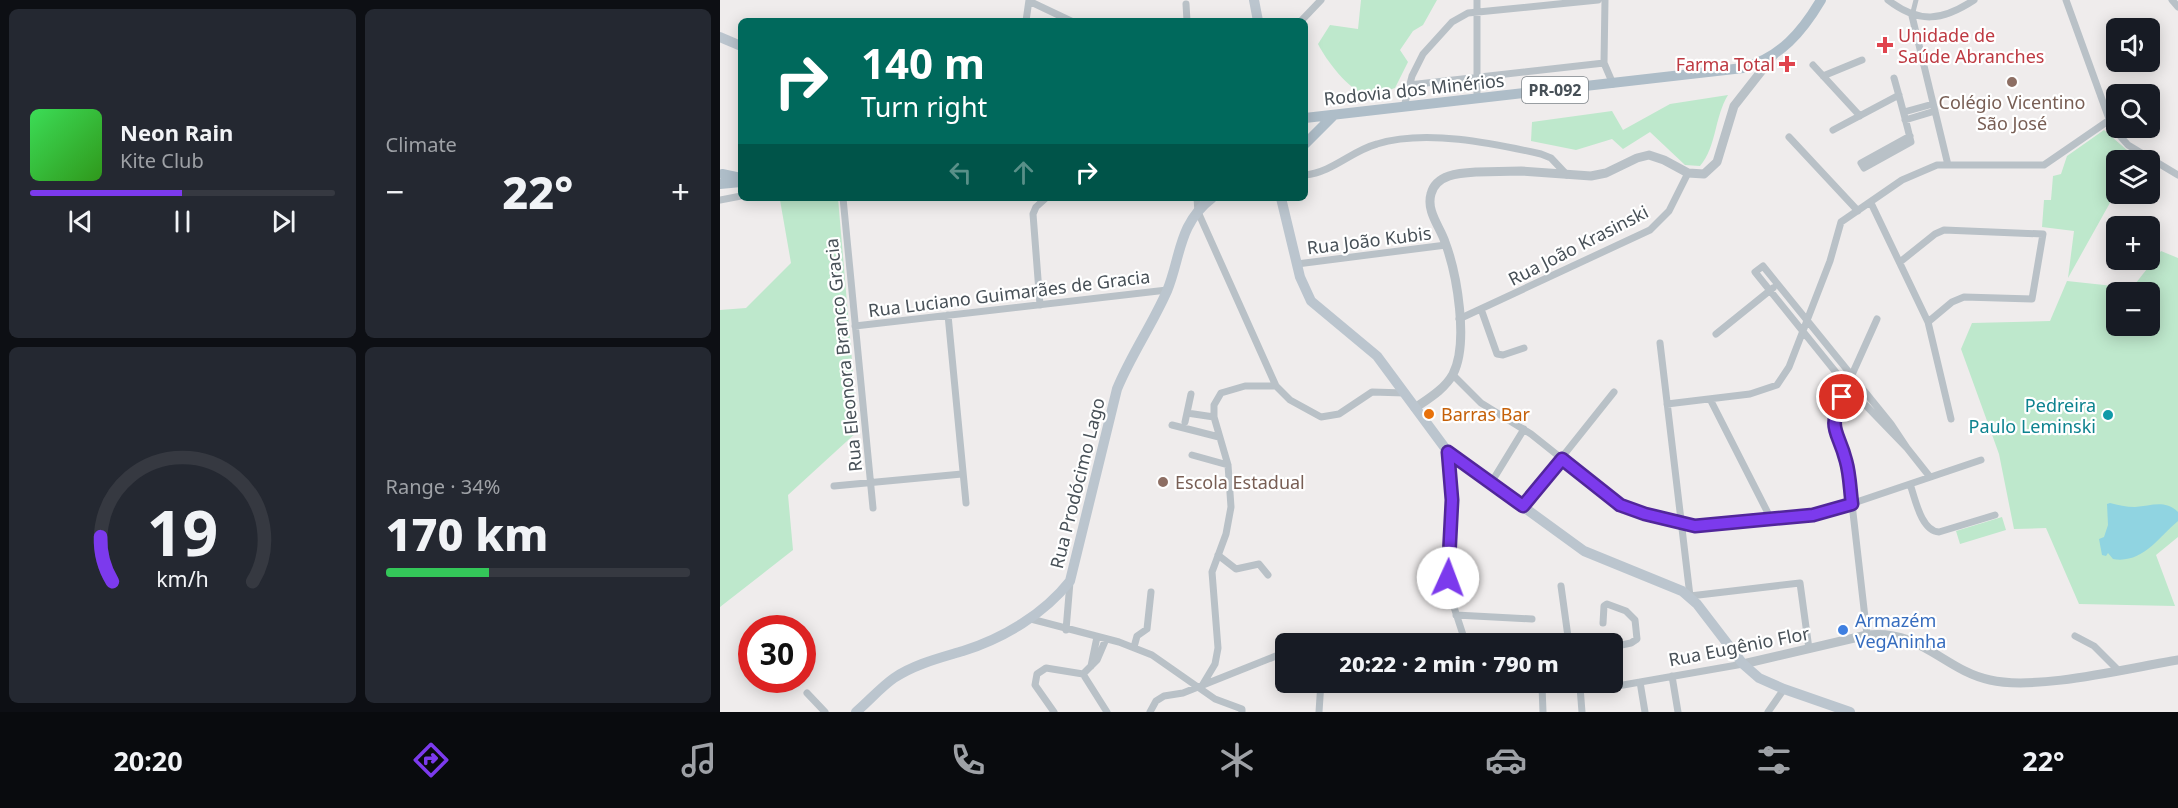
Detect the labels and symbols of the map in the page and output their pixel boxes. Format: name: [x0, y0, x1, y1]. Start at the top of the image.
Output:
place label: Unidade de Saúde Abranches: [1898, 23, 2044, 68]
marker: Unidade de Saúde Abranches: [1876, 36, 1894, 54]
place label: Farma Total: [1676, 52, 1775, 76]
marker: Farma Total: [1780, 57, 1794, 71]
street label: Rodovia dos Minérios: [1323, 68, 1505, 110]
marker: Colégio Vicentino São José: [2005, 75, 2019, 89]
road number: PR-092: [1522, 77, 1588, 103]
place label: Colégio Vicentino São José: [1939, 90, 2085, 135]
street label: Rua João Krasinski: [1504, 199, 1652, 291]
street label: Rua João Kubis: [1305, 220, 1433, 260]
street label: Rua Eleonora Branco Gracia: [819, 237, 867, 473]
street label: Rua Luciano Guimarães de Gracia: [867, 264, 1151, 322]
pin: [1816, 371, 1867, 422]
place label: Pedreira Paulo Leminski: [1969, 393, 2096, 438]
street label: Rua Prodócimo Lago: [1044, 395, 1110, 571]
place label: Barras Bar: [1441, 402, 1531, 426]
marker: Barras Bar: [1422, 407, 1436, 421]
marker: Pedreira Paulo Leminski: [2101, 408, 2115, 422]
place label: Escola Estadual: [1175, 470, 1305, 494]
marker: Escola Estadual: [1156, 475, 1170, 489]
position arrow: [1416, 546, 1480, 610]
place label: Armazém VegAninha: [1855, 608, 1946, 653]
speed limit sign: 30: [738, 615, 816, 693]
street label: Rua Eugênio Flor: [1666, 620, 1812, 671]
marker: Armazém VegAninha: [1836, 623, 1850, 637]

